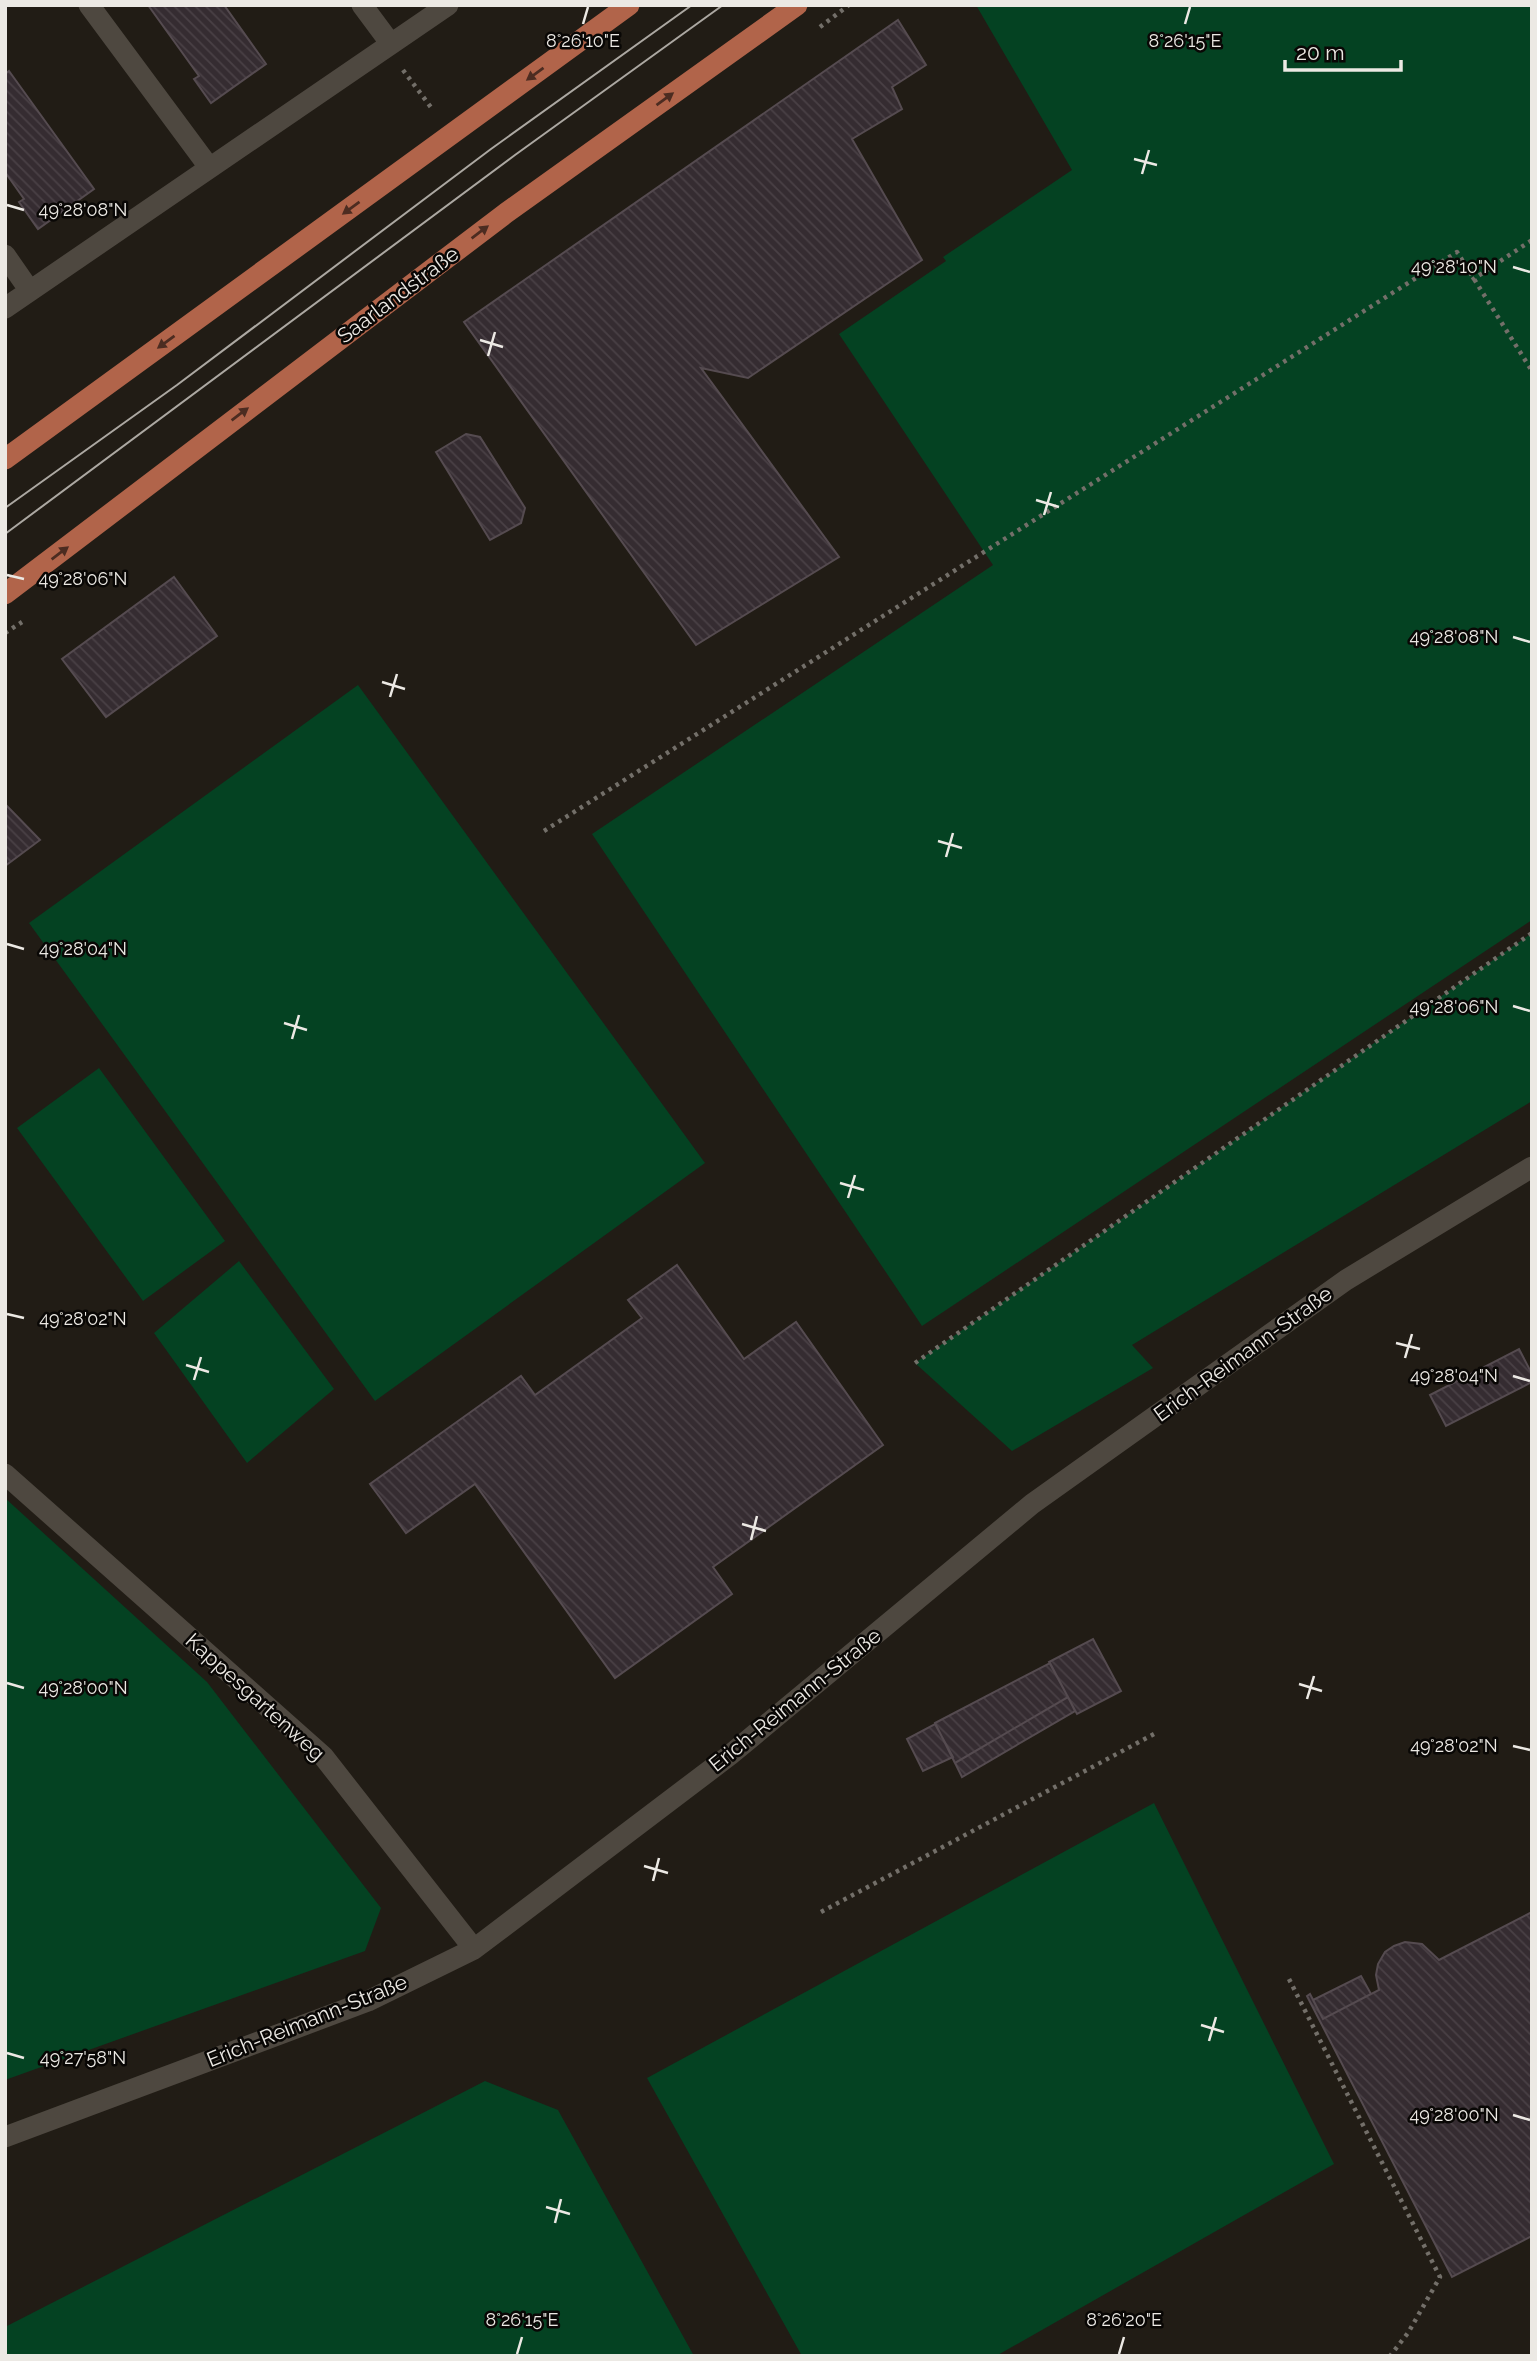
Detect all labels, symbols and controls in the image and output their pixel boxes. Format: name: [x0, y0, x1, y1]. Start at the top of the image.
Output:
scale bar: [1285, 28, 1400, 72]
text: 8°26'10"E: [546, 30, 620, 51]
text: 8°26'15"E: [1149, 30, 1221, 51]
text: 20 m: [1296, 40, 1344, 65]
one-way arrow: [525, 67, 544, 81]
one-way arrow: [656, 93, 674, 107]
text: 49°28'08"N: [39, 199, 127, 220]
one-way arrow: [341, 201, 360, 215]
one-way arrow: [471, 226, 489, 240]
street label: Saarlandstraße: [332, 241, 463, 348]
text: 49°28'10"N: [1411, 256, 1497, 277]
one-way arrow: [158, 334, 176, 349]
one-way arrow: [231, 408, 249, 422]
one-way arrow: [50, 545, 68, 560]
text: 49°28'06"N: [38, 568, 128, 589]
text: 49°28'08"N: [1410, 626, 1498, 647]
text: 49°28'04"N: [39, 938, 127, 959]
text: 49°28'06"N: [1409, 996, 1499, 1017]
street label: Erich-Reimann-Straße: [1149, 1281, 1337, 1427]
text: 49°28'02"N: [39, 1308, 127, 1329]
text: 49°28'04"N: [1410, 1365, 1498, 1386]
street label: Erich-Reimann-Straße: [704, 1623, 886, 1777]
street label: Kappesgartenweg: [181, 1628, 330, 1766]
text: 49°28'00"N: [38, 1677, 128, 1698]
text: 49°28'02"N: [1410, 1735, 1498, 1756]
street label: Erich-Reimann-Straße: [203, 1969, 411, 2072]
text: 49°27'58"N: [40, 2047, 126, 2068]
text: 49°28'00"N: [1409, 2104, 1499, 2125]
text: 8°26'15"E: [486, 2309, 558, 2330]
text: 8°26'20"E: [1086, 2309, 1162, 2330]

